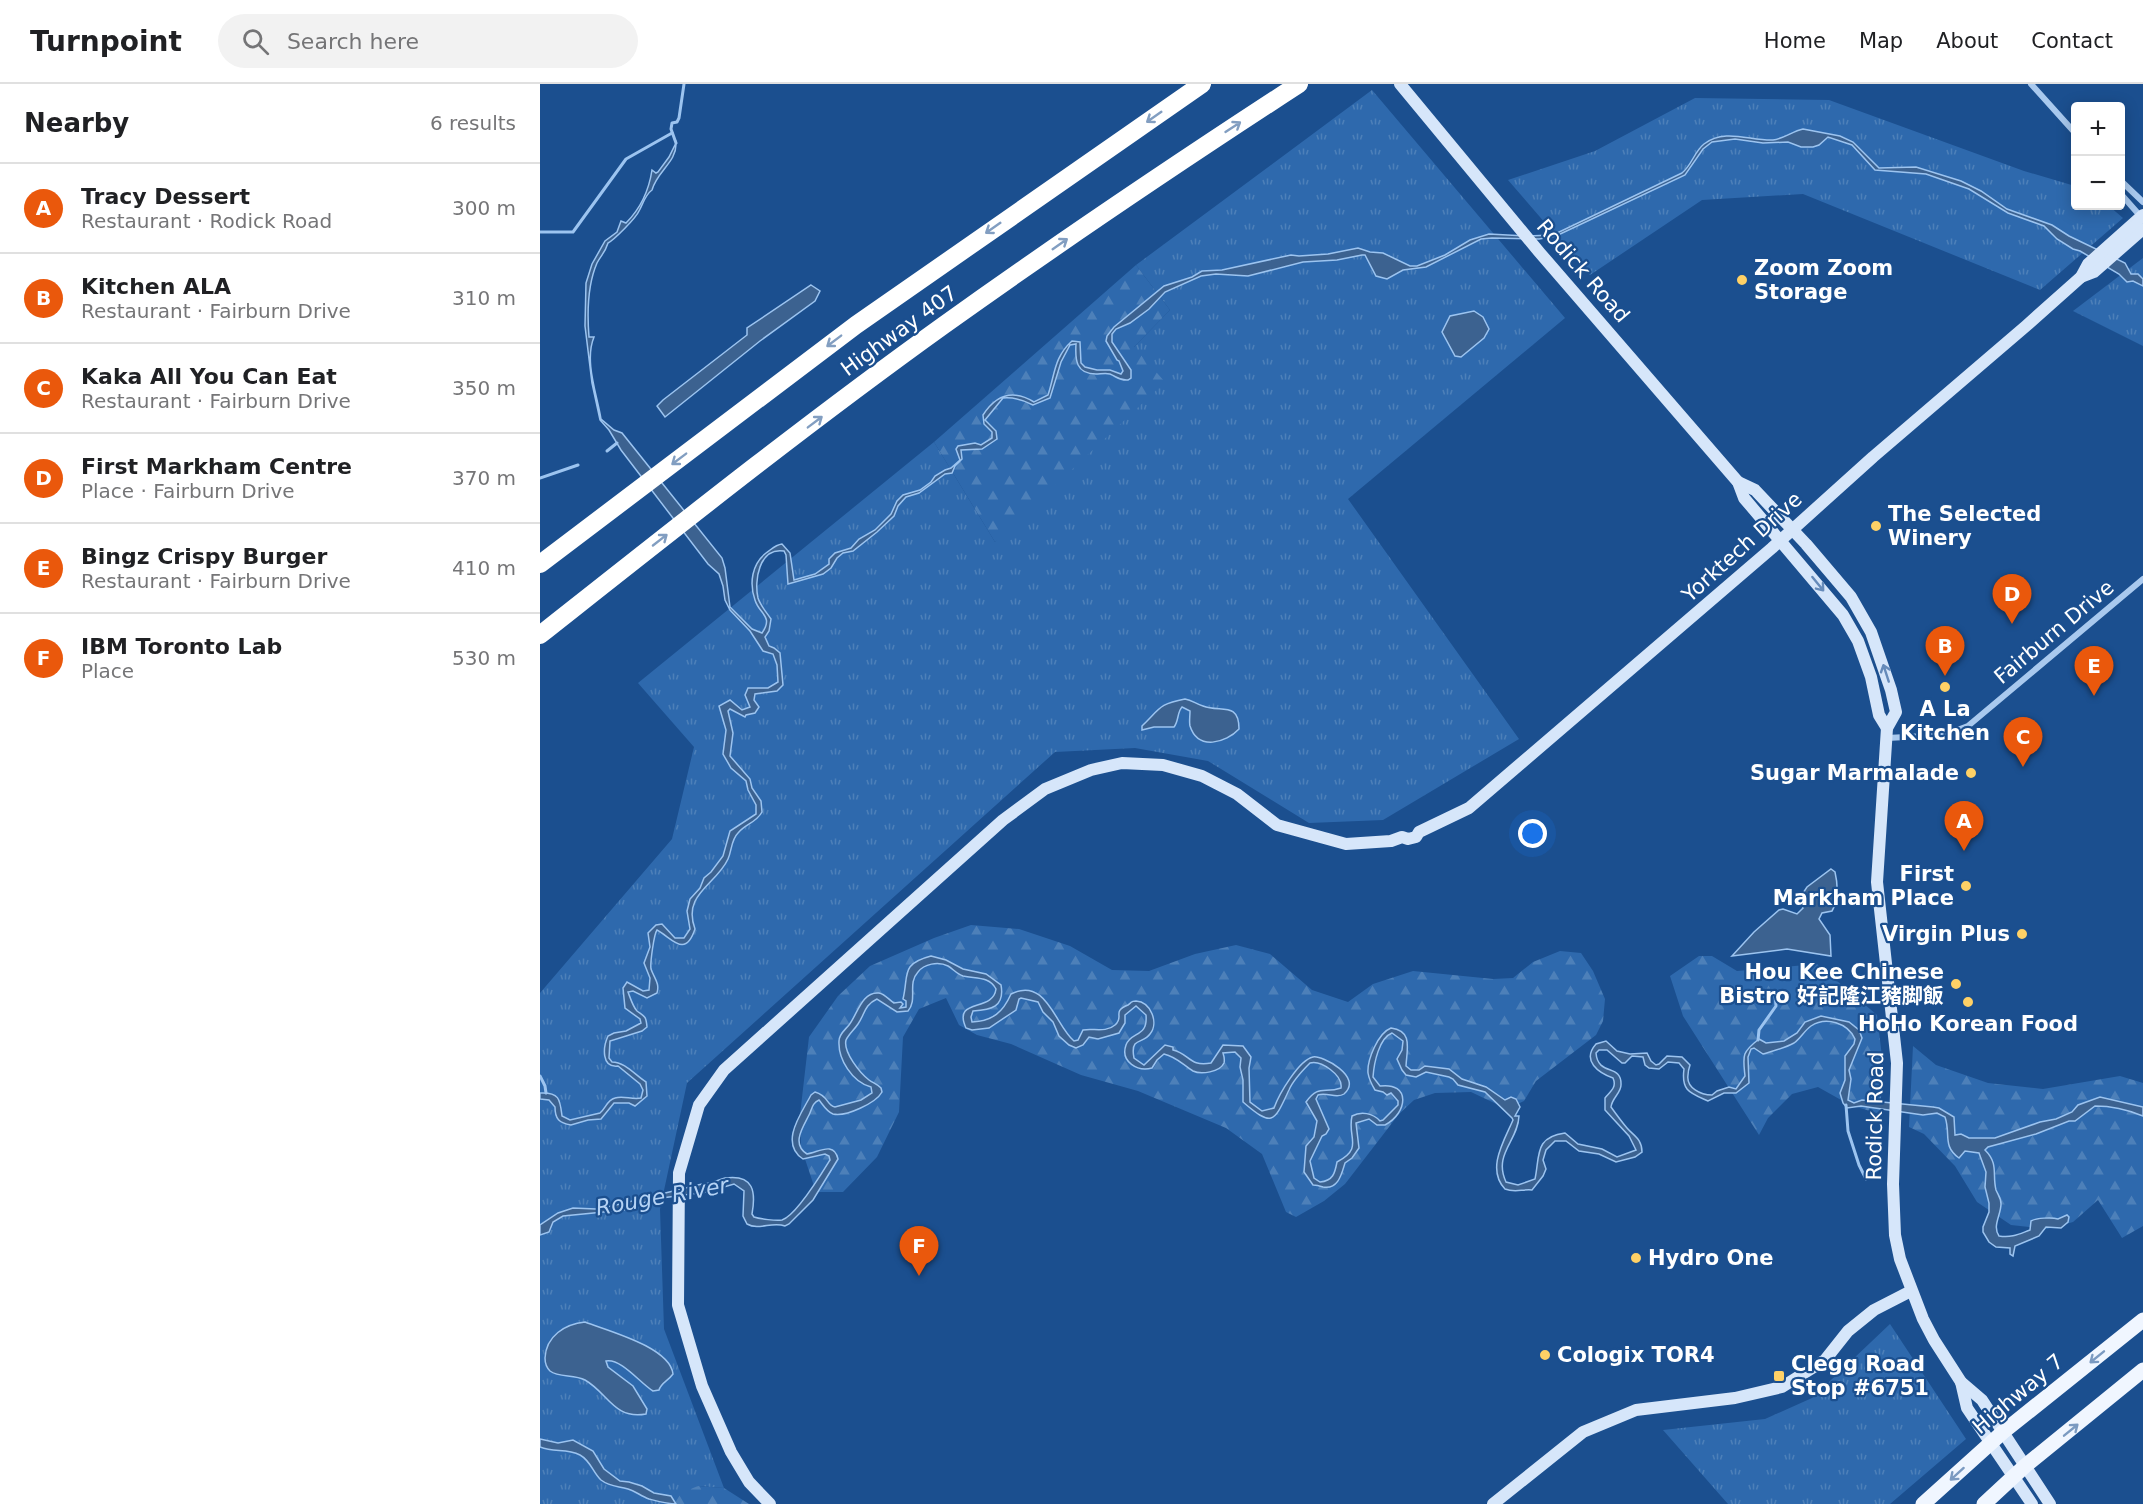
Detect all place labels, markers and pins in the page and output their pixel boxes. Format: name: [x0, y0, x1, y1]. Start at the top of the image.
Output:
place label: Zoom Zoom Storage: [1754, 256, 1893, 304]
marker: Zoom Zoom Storage: [1735, 273, 1749, 287]
place label: The Selected Winery: [1888, 502, 2041, 550]
marker: The Selected Winery: [1869, 519, 1883, 533]
pin: D: [1992, 574, 2032, 624]
pin: B: [1926, 626, 1964, 676]
pin: E: [2074, 646, 2114, 696]
marker: A La Kitchen: [1938, 680, 1952, 694]
place label: A La Kitchen: [1900, 697, 1990, 745]
pin: C: [2004, 718, 2042, 767]
place label: Sugar Marmalade: [1750, 761, 1959, 785]
marker: Sugar Marmalade: [1964, 766, 1978, 780]
pin: A: [1944, 802, 1984, 851]
place label: First Markham Place: [1773, 862, 1954, 910]
marker: First Markham Place: [1959, 879, 1973, 893]
place label: Virgin Plus: [1882, 922, 2010, 946]
marker: Virgin Plus: [2015, 927, 2029, 941]
place label: Hou Kee Chinese Bistro 好記隆江豬脚飯: [1719, 960, 1944, 1008]
marker: Hou Kee Chinese Bistro 好記隆江豬脚飯: [1949, 977, 1963, 991]
marker: HoHo Korean Food: [1961, 995, 1975, 1009]
place label: HoHo Korean Food: [1858, 1012, 2078, 1036]
pin: F: [900, 1226, 938, 1276]
place label: Hydro One: [1648, 1246, 1773, 1270]
marker: Hydro One: [1629, 1251, 1643, 1265]
place label: Cologix TOR4: [1557, 1343, 1715, 1367]
marker: Cologix TOR4: [1538, 1348, 1552, 1362]
place label: Clegg Road Stop #6751: [1791, 1352, 1929, 1400]
marker: Clegg Road Stop #6751: [1772, 1369, 1786, 1383]

